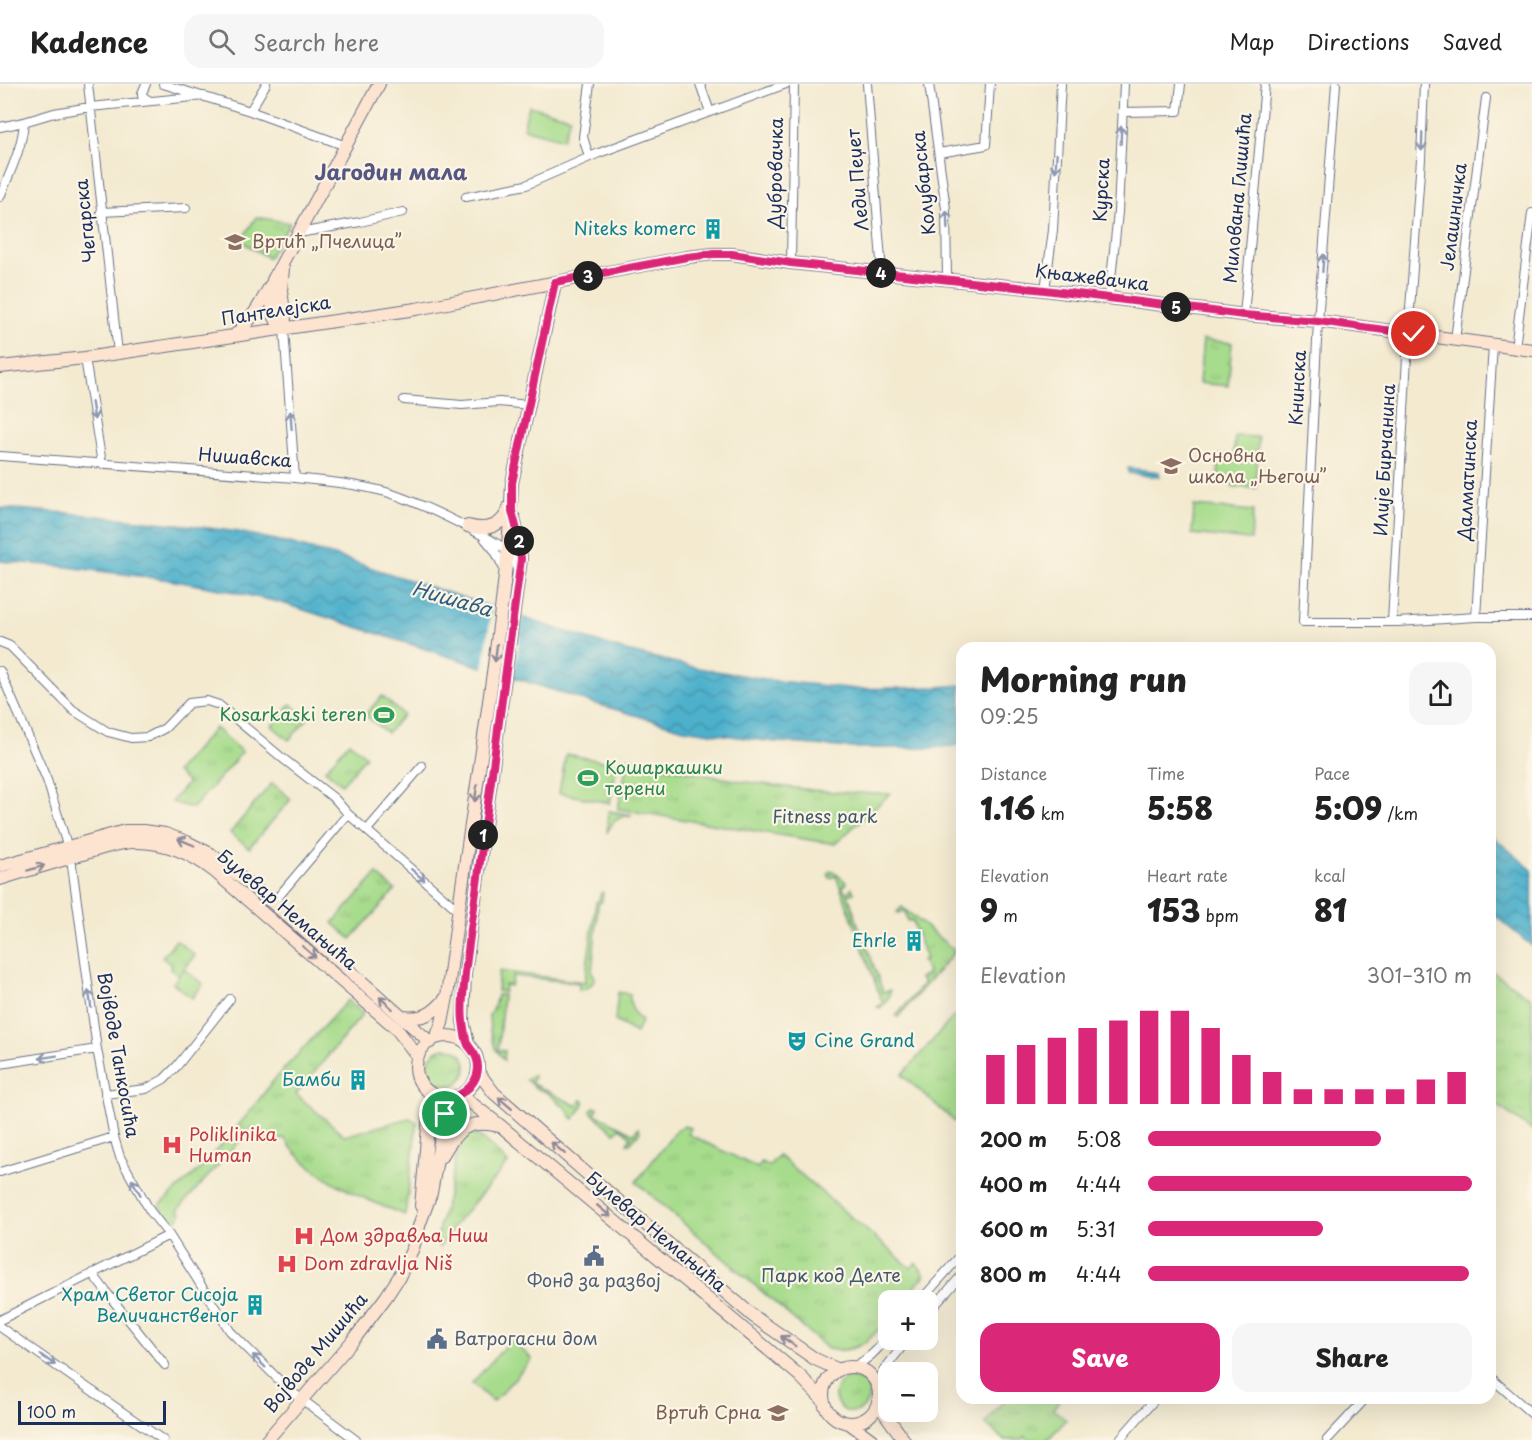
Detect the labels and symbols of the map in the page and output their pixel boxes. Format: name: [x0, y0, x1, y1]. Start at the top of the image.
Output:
street label: Милована Глишића: [1216, 111, 1257, 284]
street label: Дубровачка: [760, 117, 789, 230]
one-way arrow: [1116, 126, 1127, 146]
street label: Леди Пеџет: [839, 128, 874, 232]
street label: Колубарска: [904, 129, 941, 237]
one-way arrow: [1416, 132, 1428, 152]
one-way arrow: [1050, 153, 1061, 173]
district label: Јагодин мала: [315, 155, 468, 187]
street label: Курска: [1085, 156, 1116, 223]
street label: Јелашничка: [1432, 161, 1473, 272]
street label: Чегарска: [67, 177, 102, 264]
one-way arrow: [941, 211, 952, 231]
place label: Niteks komerc: [574, 214, 696, 241]
building icon: Niteks komerc: [701, 217, 725, 241]
place label: Вртић „Пчелица”: [252, 227, 402, 254]
school or university icon: Вртић „Пчелица”: [223, 230, 247, 254]
one-way arrow: [1318, 254, 1329, 274]
street label: Књажевачка: [1034, 256, 1151, 297]
pin: 4: [866, 258, 896, 288]
pin: 3: [573, 261, 603, 291]
street label: Пантелејска: [219, 287, 333, 331]
pin: 5: [1161, 292, 1191, 322]
pin: [1388, 308, 1439, 359]
street label: Книнска: [1281, 349, 1312, 426]
street label: Илије Бирчанина: [1366, 382, 1401, 537]
one-way arrow: [88, 401, 99, 420]
one-way arrow: [285, 410, 296, 430]
street label: Далматинска: [1450, 418, 1483, 542]
street label: Нишавска: [197, 440, 294, 473]
place label: Основна школа „Његош”: [1188, 441, 1327, 489]
school or university icon: Основна школа „Његош”: [1159, 454, 1183, 478]
pin: 2: [504, 526, 534, 556]
water label: Нишава: [409, 572, 497, 624]
one-way arrow: [490, 643, 501, 663]
place label: Kosarkaski teren: [220, 700, 367, 727]
sports icon: Kosarkaski teren: [372, 703, 396, 727]
place label: Кошаркашки терени: [605, 753, 723, 801]
sports icon: Кошаркашки терени: [576, 766, 600, 790]
one-way arrow: [471, 782, 482, 802]
park label: Fitness park: [772, 802, 878, 829]
pin: 1: [468, 820, 498, 850]
one-way arrow: [177, 835, 195, 847]
street label: Булевар Немањића: [212, 842, 364, 976]
one-way arrow: [26, 862, 45, 873]
one-way arrow: [410, 868, 425, 882]
place label: Ehrle: [852, 926, 897, 953]
building icon: Ehrle: [902, 929, 926, 953]
one-way arrow: [301, 946, 317, 959]
street label: Војводе Танкосића: [92, 970, 147, 1140]
one-way arrow: [84, 989, 95, 1009]
one-way arrow: [378, 996, 393, 1010]
place label: Cine Grand: [814, 1026, 915, 1053]
theatre icon: Cine Grand: [785, 1029, 809, 1053]
one-way arrow: [39, 1051, 59, 1062]
place label: Бамби: [282, 1065, 341, 1092]
building icon: Бамби: [346, 1068, 370, 1092]
pin: [419, 1088, 470, 1139]
one-way arrow: [497, 1096, 513, 1109]
place label: Poliklinika Human: [189, 1120, 278, 1168]
hospital icon: Poliklinika Human: [160, 1133, 184, 1157]
one-way arrow: [550, 1142, 566, 1155]
street label: Булевар Немањића: [581, 1164, 733, 1298]
one-way arrow: [130, 1179, 142, 1196]
one-way arrow: [596, 1205, 612, 1218]
place label: Дом здравља Ниш: [320, 1221, 489, 1248]
hospital icon: Дом здравља Ниш: [292, 1224, 316, 1248]
public building icon: Фонд за развој: [582, 1244, 606, 1268]
place label: Dom zdravlja Niš: [304, 1249, 452, 1276]
hospital icon: Dom zdravlja Niš: [275, 1252, 299, 1276]
park label: Парк код Делте: [761, 1261, 901, 1288]
place label: Фонд за развој: [527, 1266, 661, 1293]
place label: Храм Светог Сисоја Величанственог: [62, 1280, 239, 1328]
street label: Војводе Мишића: [256, 1286, 374, 1418]
building icon: Храм Светог Сисоја Величанственог: [243, 1293, 267, 1317]
place label: Ватрогасни дом: [454, 1324, 598, 1351]
public building icon: Ватрогасни дом: [425, 1327, 449, 1351]
one-way arrow: [781, 1335, 797, 1347]
one-way arrow: [252, 1353, 267, 1368]
one-way arrow: [39, 1354, 56, 1366]
scale bar: [18, 1398, 166, 1426]
place label: Вртић Срна: [655, 1398, 762, 1425]
school or university icon: Вртић Срна: [766, 1401, 790, 1425]

